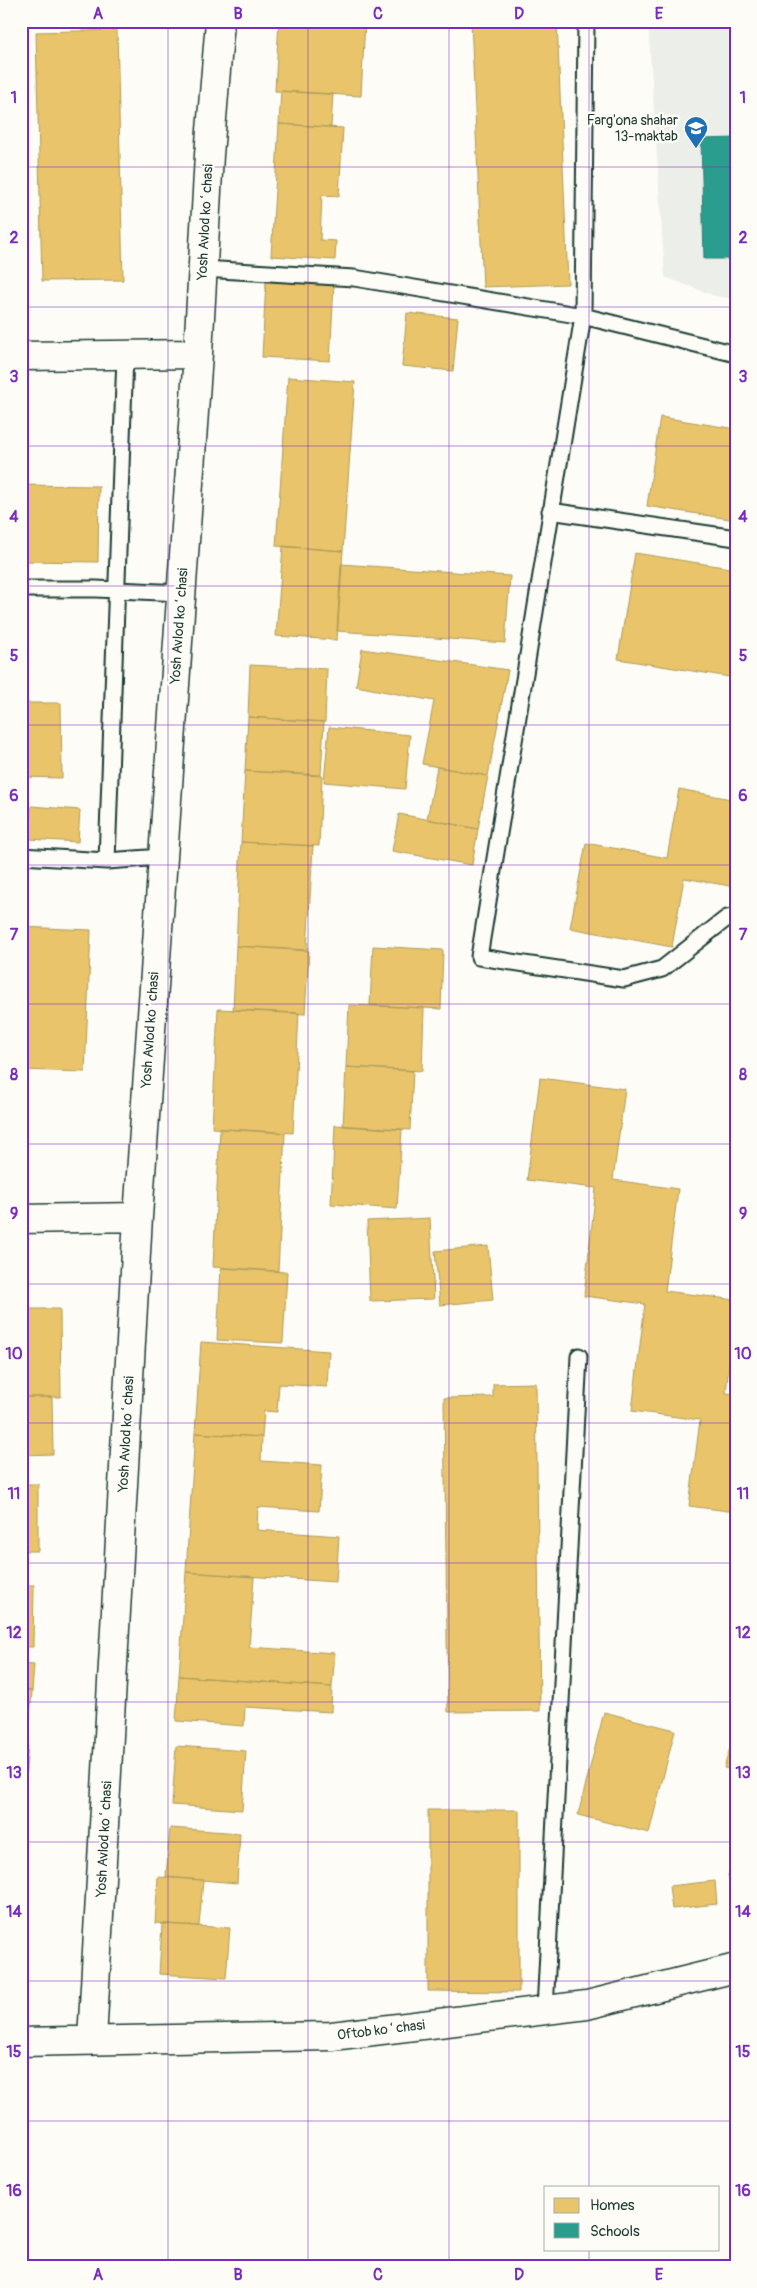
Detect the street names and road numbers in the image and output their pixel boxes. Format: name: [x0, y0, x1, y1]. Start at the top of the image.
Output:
street label: Yosh Avlod koʻchasi: [193, 163, 217, 281]
street label: Yosh Avlod koʻchasi: [166, 567, 192, 686]
street label: Yosh Avlod koʻchasi: [137, 971, 163, 1090]
street label: Yosh Avlod koʻchasi: [114, 1375, 138, 1493]
street label: Yosh Avlod koʻchasi: [92, 1780, 116, 1898]
street label: Oftob koʻchasi: [336, 2016, 426, 2044]

